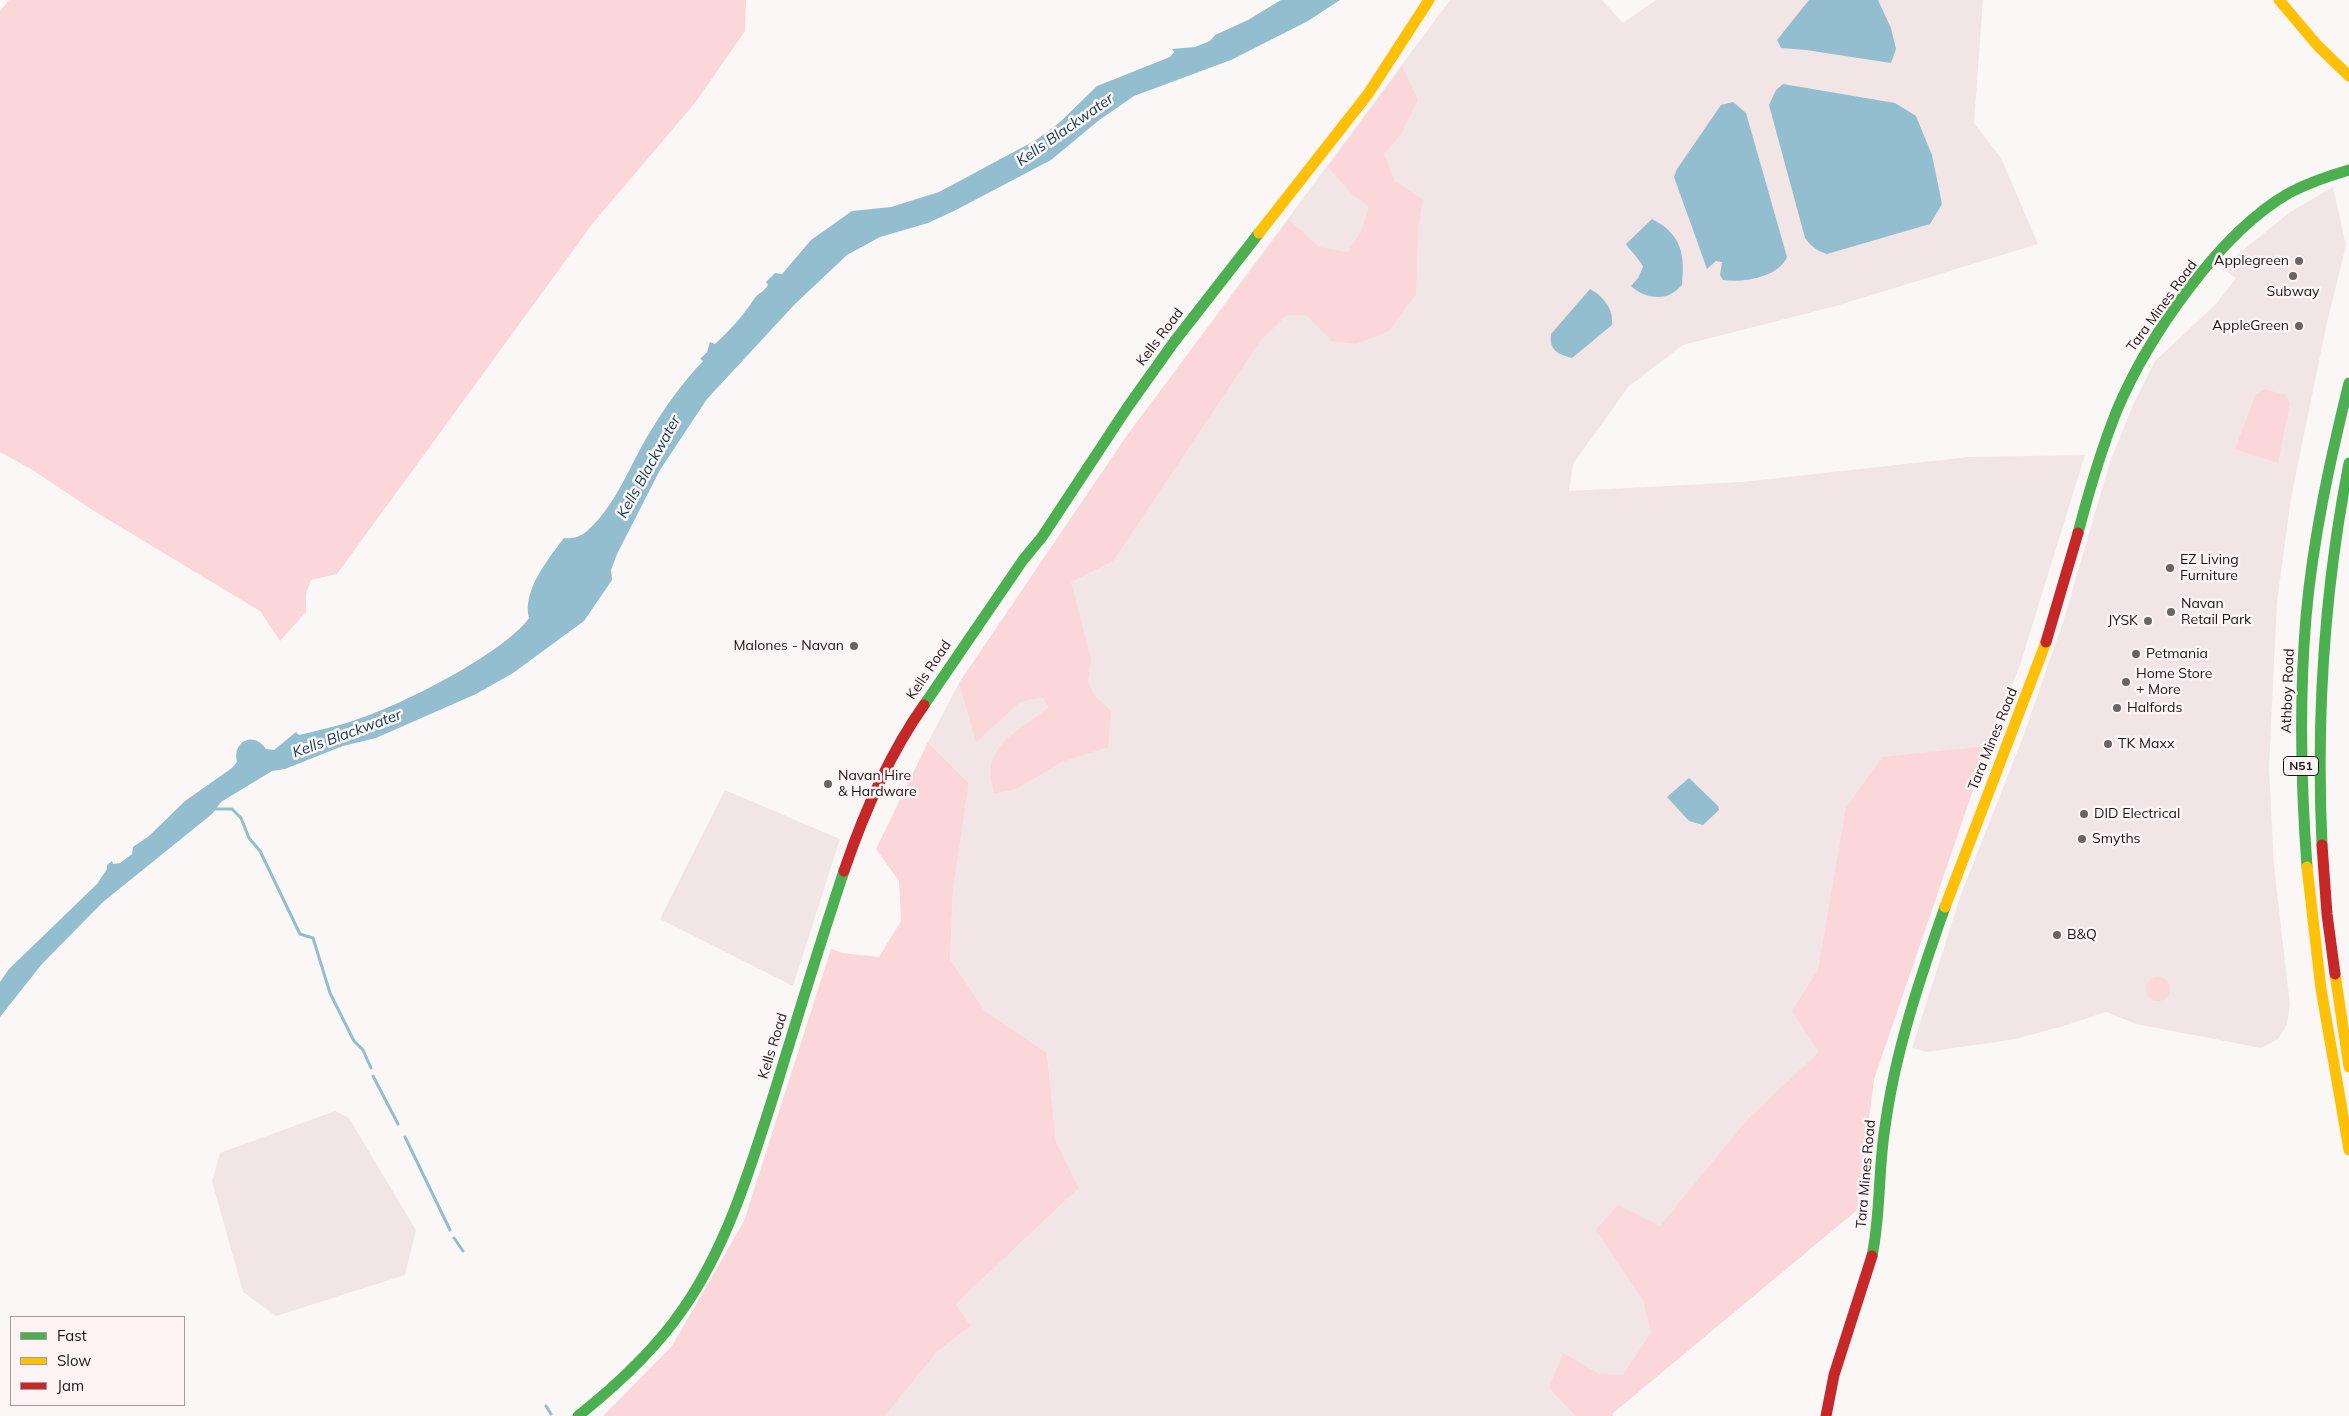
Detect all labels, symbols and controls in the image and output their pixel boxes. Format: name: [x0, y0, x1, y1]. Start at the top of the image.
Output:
water label: Kells Blackwater: [1013, 90, 1117, 170]
place label: Applegreen: [2214, 253, 2289, 269]
marker: Applegreen: [2293, 255, 2305, 267]
street label: Tara Mines Road: [2123, 257, 2201, 355]
marker: Subway: [2287, 270, 2299, 282]
place label: Subway: [2267, 284, 2319, 300]
street label: Kells Road: [1133, 305, 1187, 369]
place label: AppleGreen: [2212, 318, 2289, 334]
marker: AppleGreen: [2293, 320, 2305, 332]
water label: Kells Blackwater: [613, 413, 685, 521]
place label: EZ Living Furniture: [2180, 552, 2239, 584]
marker: EZ Living Furniture: [2164, 562, 2176, 574]
place label: Navan Retail Park: [2181, 596, 2251, 628]
marker: Navan Retail Park: [2165, 606, 2177, 618]
place label: JYSK: [2108, 613, 2138, 629]
marker: JYSK: [2142, 615, 2154, 627]
street label: Kells Road: [903, 637, 955, 703]
place label: Malones - Navan: [734, 638, 844, 654]
marker: Malones - Navan: [848, 640, 860, 652]
place label: Petmania: [2146, 646, 2208, 662]
marker: Petmania: [2130, 648, 2142, 660]
street label: Athboy Road: [2278, 648, 2298, 734]
place label: Home Store + More: [2136, 666, 2212, 699]
marker: Home Store + More: [2120, 676, 2132, 688]
street label: Tara Mines Road: [1965, 685, 2021, 793]
place label: Halfords: [2127, 700, 2182, 716]
marker: Halfords: [2111, 702, 2123, 714]
water label: Kells Blackwater: [290, 706, 404, 762]
place label: TK Maxx: [2118, 736, 2174, 752]
marker: TK Maxx: [2102, 738, 2114, 750]
road number: N51: [2284, 756, 2318, 776]
place label: Navan Hire & Hardware: [838, 768, 917, 800]
marker: Navan Hire & Hardware: [822, 778, 834, 790]
place label: DID Electrical: [2094, 806, 2180, 822]
marker: DID Electrical: [2078, 808, 2090, 820]
place label: Smyths: [2092, 831, 2141, 847]
marker: Smyths: [2076, 833, 2088, 845]
place label: B&Q: [2067, 927, 2097, 943]
marker: B&Q: [2051, 929, 2063, 941]
street label: Kells Road: [755, 1011, 791, 1081]
street label: Tara Mines Road: [1853, 1119, 1879, 1229]
legend: [10, 1316, 185, 1406]
text: Fast: [57, 1326, 87, 1345]
text: Slow: [57, 1351, 91, 1370]
text: Jam: [57, 1376, 84, 1395]

